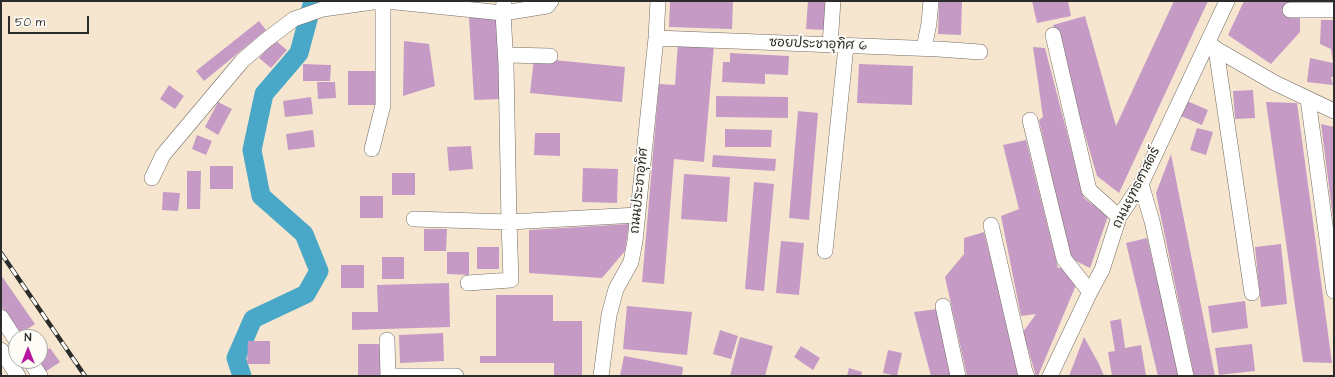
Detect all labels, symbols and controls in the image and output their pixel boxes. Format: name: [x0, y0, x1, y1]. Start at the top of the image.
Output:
scale bar: [10, 8, 91, 34]
text: 50 m: [15, 14, 45, 31]
street label: ซอยประชาอุทิศ 6: [769, 35, 867, 55]
street label: ถนนยุทธศาสตร์: [1110, 145, 1164, 231]
street label: ถนนประชาอุทิศ: [628, 147, 652, 235]
north arrow: [8, 329, 48, 369]
text: N: [25, 330, 31, 345]

